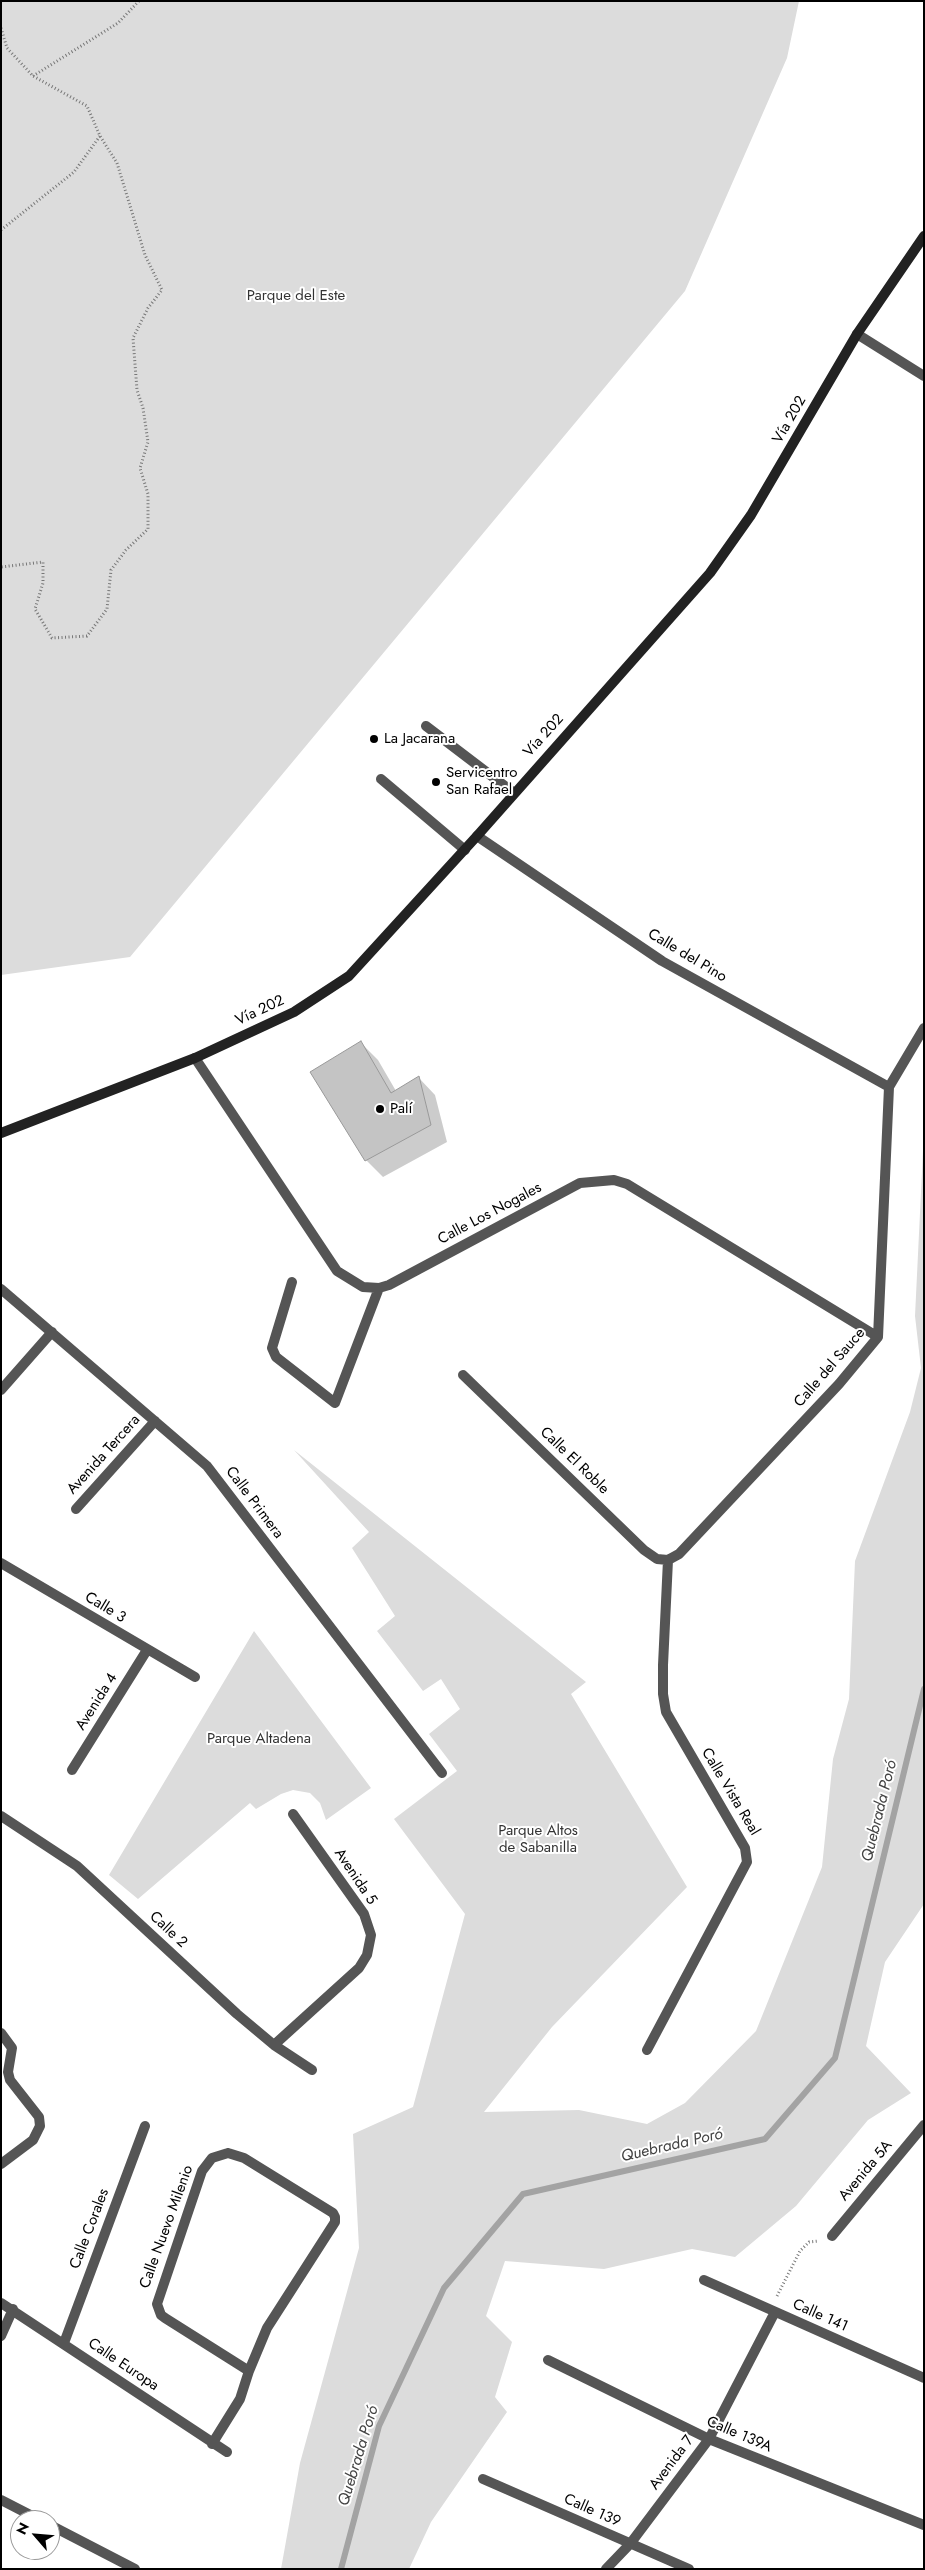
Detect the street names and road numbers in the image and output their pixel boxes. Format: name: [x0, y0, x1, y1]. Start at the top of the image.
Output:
street label: Vía 202: [769, 393, 811, 447]
street label: Vía 202: [520, 711, 568, 761]
street label: Calle del Pino: [644, 925, 730, 987]
street label: Vía 202: [233, 992, 287, 1030]
street label: Calle Los Nogales: [435, 1179, 545, 1249]
street label: Calle del Sauce: [791, 1325, 869, 1411]
street label: Avenida Tercera: [64, 1412, 144, 1498]
street label: Calle El Roble: [536, 1424, 612, 1498]
street label: Calle Primera: [221, 1463, 287, 1543]
street label: Calle 3: [81, 1589, 129, 1627]
street label: Avenida 4: [72, 1670, 122, 1734]
street label: Calle Vista Real: [697, 1745, 763, 1839]
street label: Avenida 5: [330, 1846, 380, 1908]
street label: Calle 2: [145, 1908, 191, 1952]
street label: Avenida 5A: [835, 2137, 897, 2205]
street label: Calle Nuevo Milenio: [136, 2163, 198, 2291]
street label: Calle Corales: [66, 2186, 114, 2272]
street label: Calle 141: [789, 2296, 851, 2336]
street label: Calle Europa: [84, 2335, 162, 2395]
street label: Calle 139A: [704, 2413, 774, 2457]
street label: Avenida 7: [646, 2432, 698, 2494]
street label: Calle 139: [561, 2491, 623, 2531]

